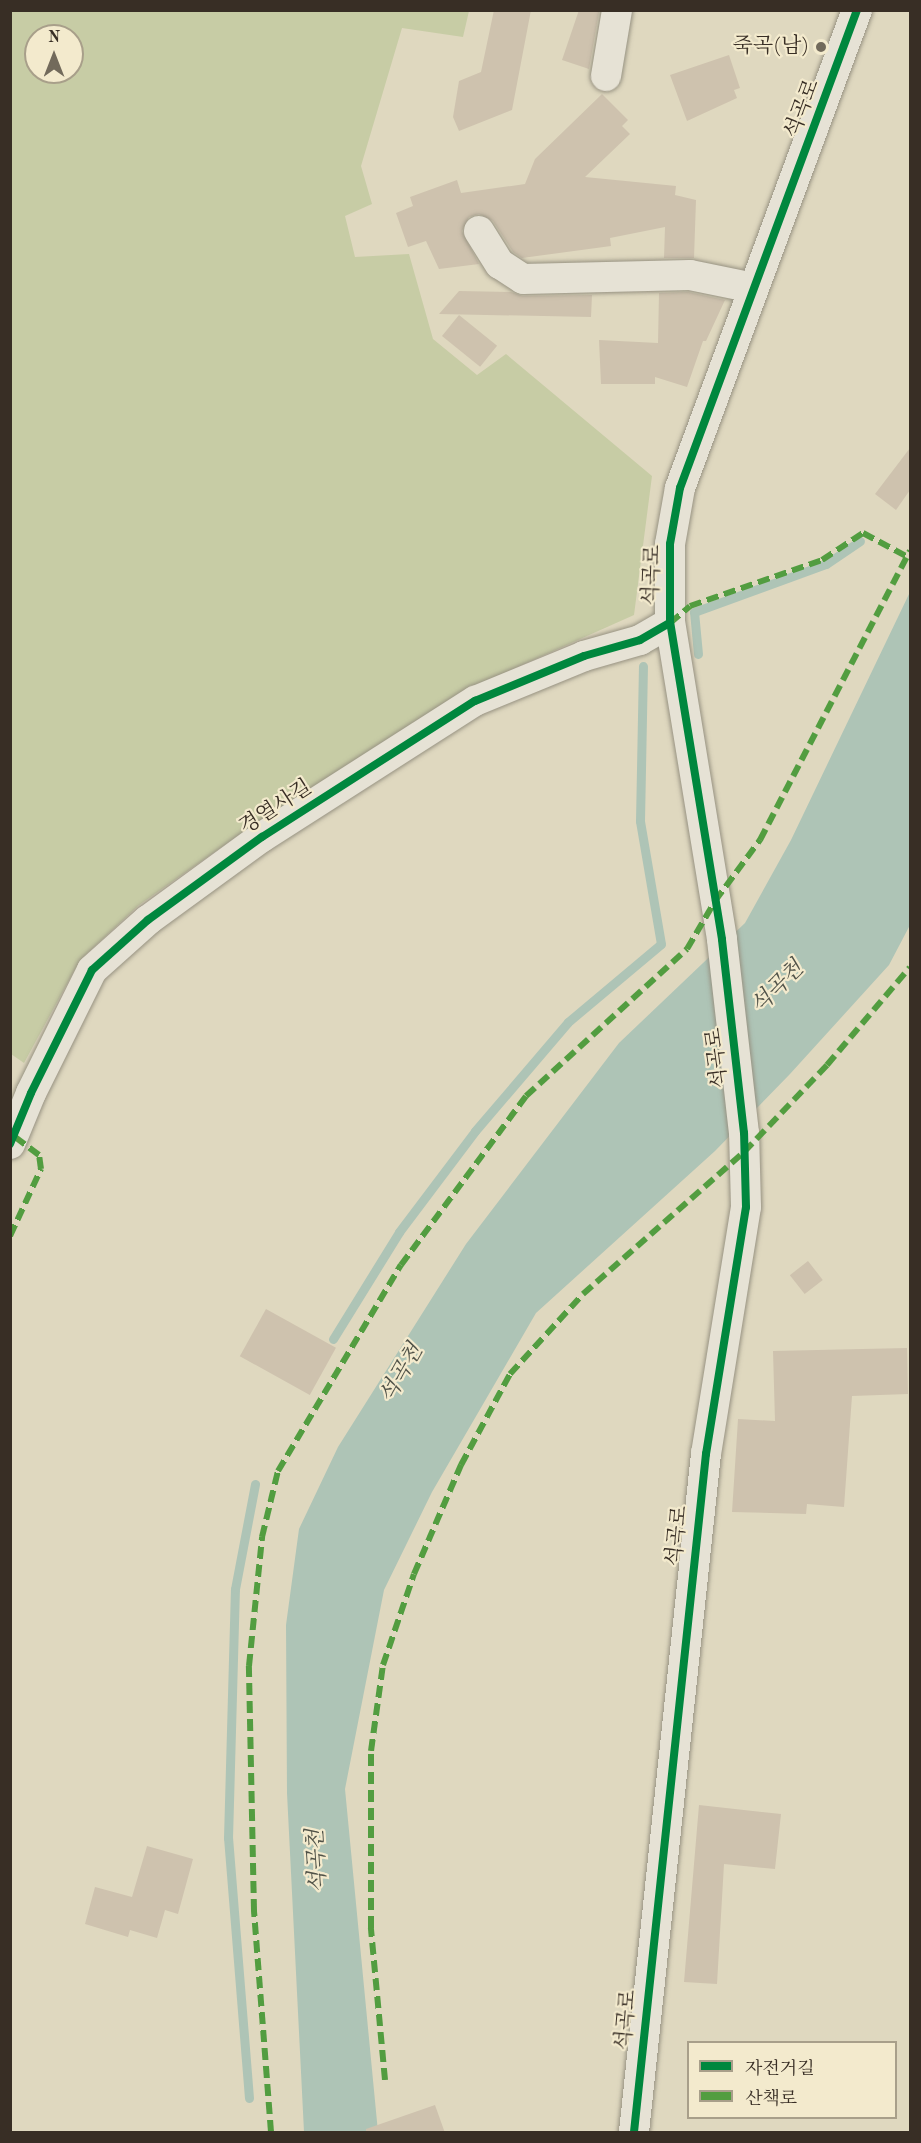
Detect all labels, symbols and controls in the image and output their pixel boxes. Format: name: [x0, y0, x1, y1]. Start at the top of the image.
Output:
north arrow: [24, 24, 84, 84]
text: N: [48, 30, 60, 46]
place label: 죽곡(남): [733, 34, 809, 60]
marker: 죽곡(남): [814, 40, 828, 54]
street label: 석곡로: [780, 76, 826, 142]
street label: 석곡로: [639, 544, 667, 606]
street label: 경열사길: [235, 775, 317, 841]
water label: 석곡천: [746, 956, 810, 1020]
street label: 석곡로: [702, 1026, 734, 1090]
water label: 석곡천: [375, 1340, 429, 1408]
street label: 석곡로: [662, 1504, 694, 1568]
water label: 석곡천: [303, 1828, 333, 1894]
street label: 석곡로: [612, 1989, 642, 2051]
legend: [687, 2041, 897, 2119]
text: 자전거길: [745, 2060, 815, 2078]
text: 산책로: [745, 2090, 797, 2108]

